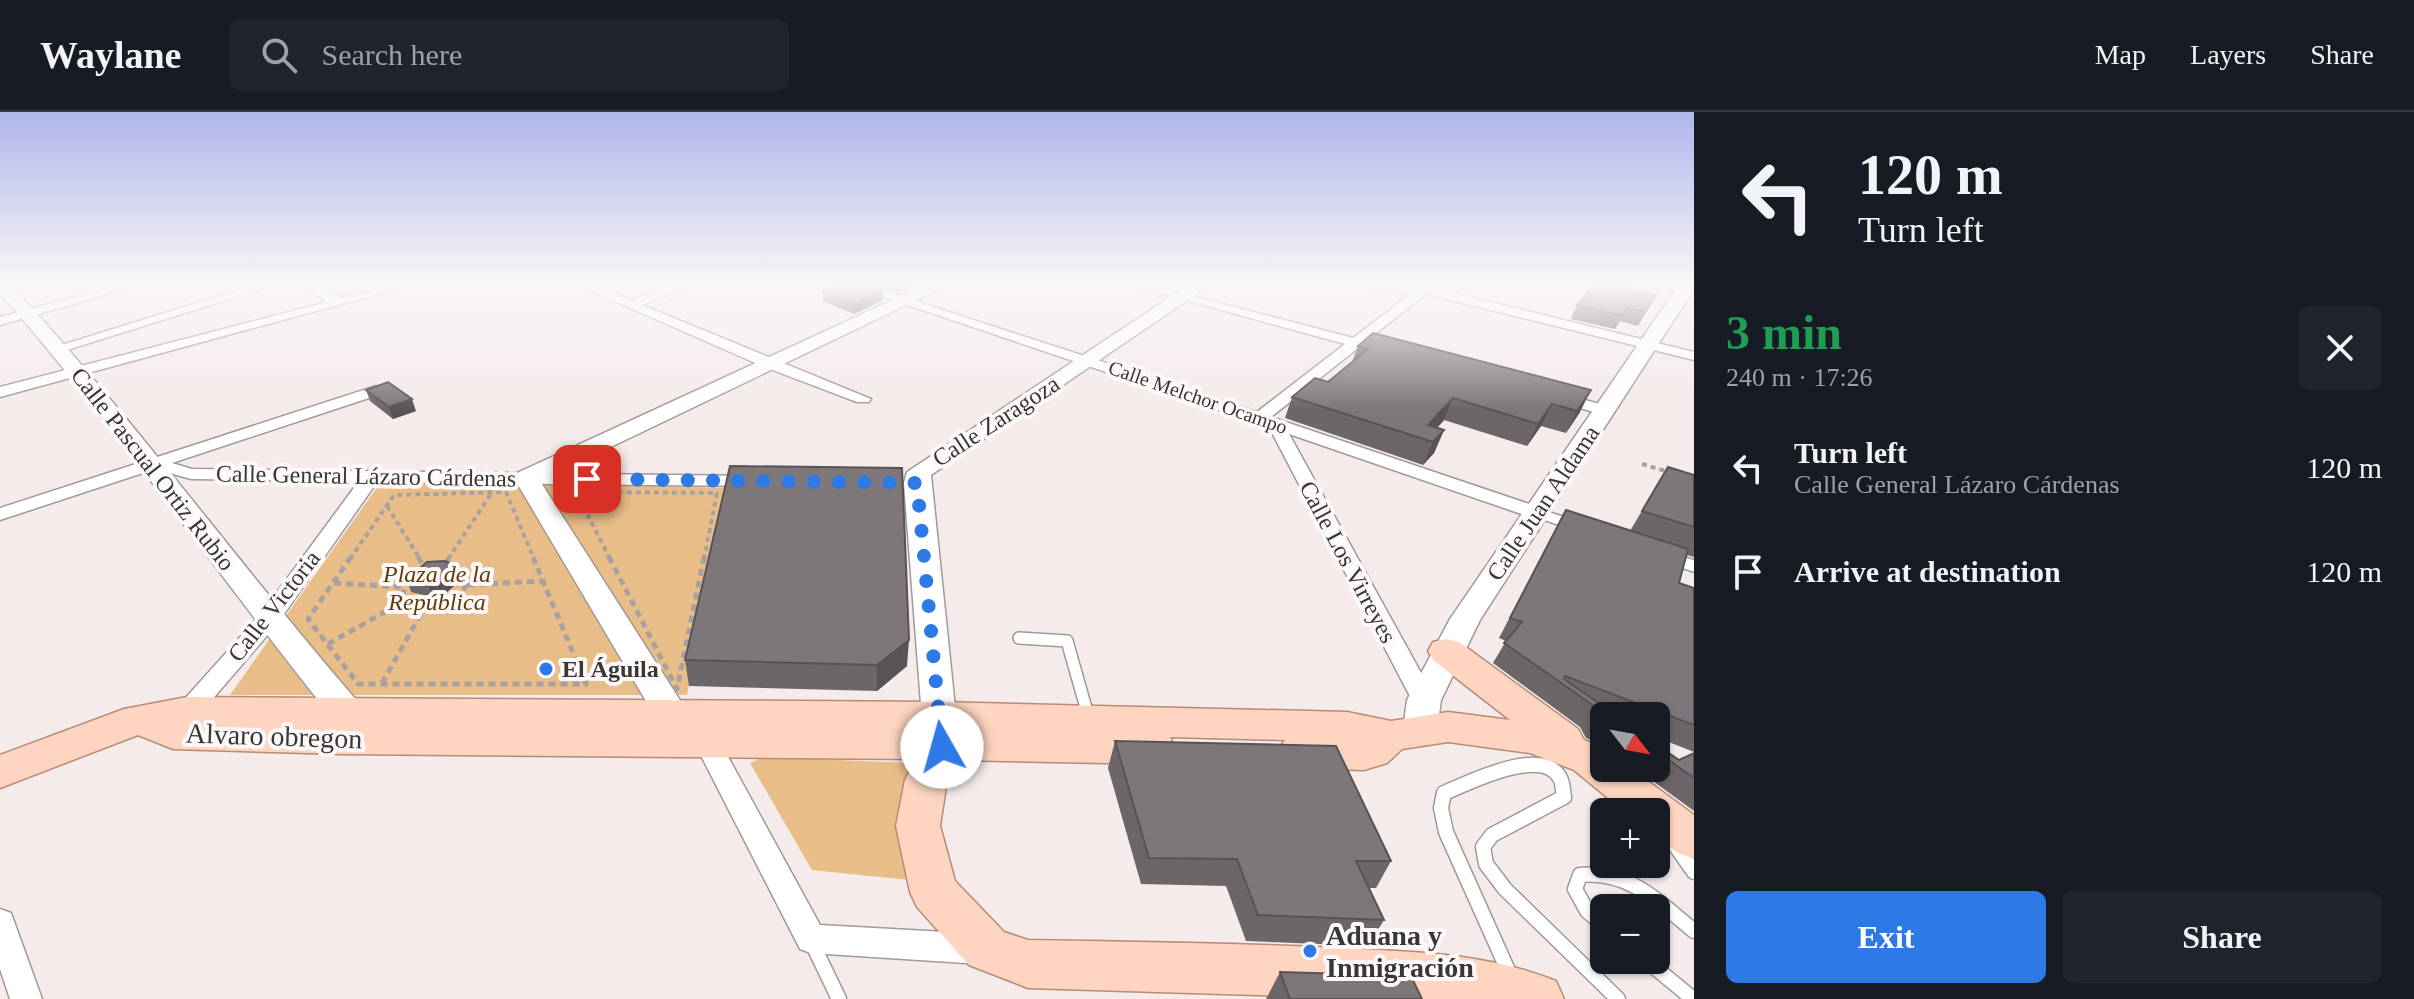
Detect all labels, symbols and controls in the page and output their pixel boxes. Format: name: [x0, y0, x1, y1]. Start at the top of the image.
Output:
search box: [229, 19, 789, 91]
icon: search: [257, 33, 301, 77]
text: Waylane: [40, 34, 181, 76]
text: Search here: [321, 38, 462, 71]
text: Map: [2095, 39, 2146, 70]
text: Layers: [2190, 39, 2266, 70]
text: Share: [2310, 39, 2374, 70]
icon: left: [1726, 144, 1830, 248]
text: 120 m: [1858, 144, 2003, 206]
text: Turn left: [1858, 210, 1984, 250]
text: 3 min: [1726, 306, 1842, 359]
button: close: [2298, 306, 2382, 390]
street label: Calle Melchor Ocampo: [1105, 356, 1290, 439]
street label: Calle Pascual Ortiz Rubio: [66, 363, 240, 575]
text: 240 m · 17:26: [1726, 363, 1873, 392]
street label: Calle Zaragoza: [928, 370, 1065, 472]
street label: Calle Juan Aldama: [1482, 420, 1605, 585]
text: Turn left: [1794, 436, 1907, 469]
pin: [553, 445, 621, 513]
icon: left: [1726, 446, 1770, 490]
text: 120 m: [2306, 451, 2382, 484]
icon: arrive: [565, 457, 609, 501]
street label: Calle General Lázaro Cárdenas: [216, 460, 516, 492]
text: Calle General Lázaro Cárdenas: [1794, 470, 2120, 499]
street label: Calle Los Virreyes: [1294, 477, 1402, 647]
street label: Calle Victoria: [223, 545, 326, 667]
icon: arrive: [1726, 550, 1770, 594]
text: Arrive at destination: [1794, 555, 2061, 588]
text: 120 m: [2306, 555, 2382, 588]
park label: Plaza de la República: [382, 561, 491, 615]
place label: El Águila: [562, 656, 659, 682]
marker: El Águila: [537, 660, 555, 678]
north arrow: [1590, 702, 1670, 782]
map controls: [1590, 702, 1670, 974]
position arrow: [900, 705, 984, 789]
street label: Alvaro obregon: [185, 717, 363, 755]
button: +: [1590, 798, 1670, 878]
button: Exit: [1726, 891, 2046, 983]
button: Share: [2062, 891, 2382, 983]
button: −: [1590, 894, 1670, 974]
place label: Aduana y Inmigración: [1326, 920, 1474, 983]
marker: Aduana y Inmigración: [1301, 942, 1319, 960]

